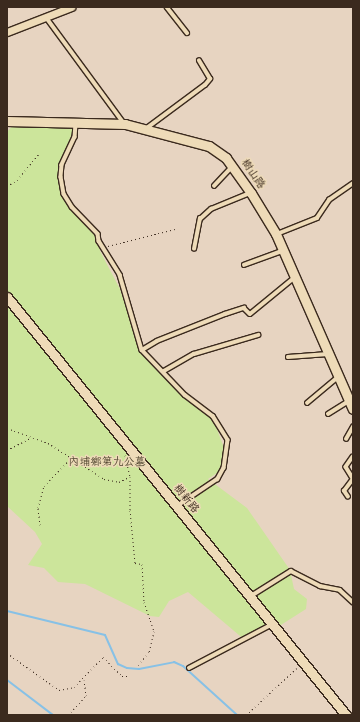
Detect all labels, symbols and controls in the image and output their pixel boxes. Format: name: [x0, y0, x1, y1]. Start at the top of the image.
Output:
street label: 樹山路: [238, 157, 268, 191]
park label: 內埔鄉第九公墓: [69, 455, 145, 469]
street label: 樹新路: [170, 482, 202, 516]

